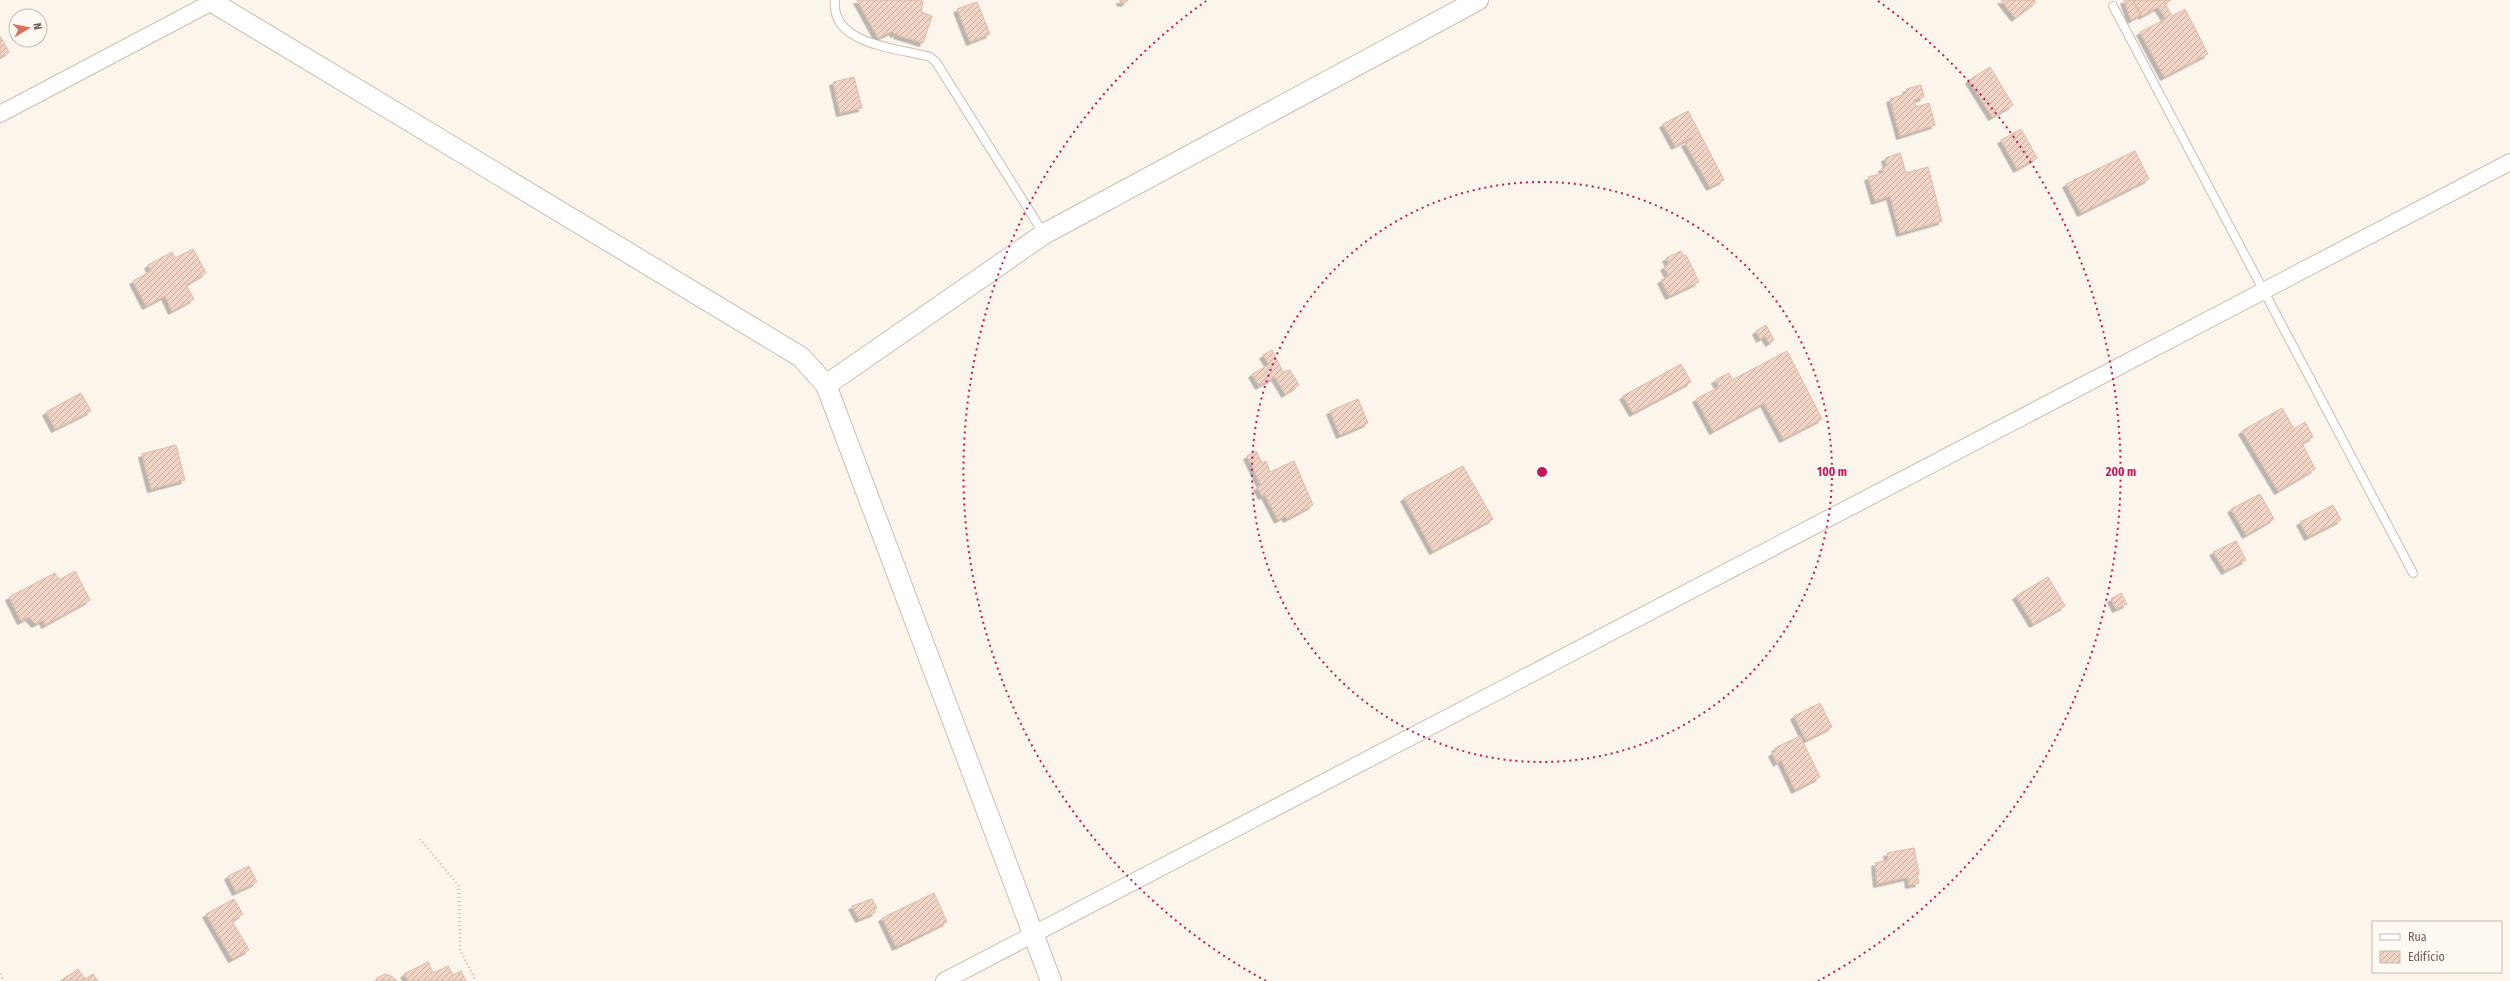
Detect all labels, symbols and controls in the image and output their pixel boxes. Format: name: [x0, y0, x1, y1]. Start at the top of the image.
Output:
north arrow: [8, 8, 48, 48]
text: N: [30, 22, 44, 31]
centre of rings: [1535, 465, 1549, 479]
text: 100 m: [1817, 465, 1847, 479]
text: 200 m: [2105, 465, 2136, 479]
legend: [2372, 921, 2502, 973]
text: Rua: [2408, 930, 2427, 944]
text: Edifício: [2408, 950, 2445, 964]

